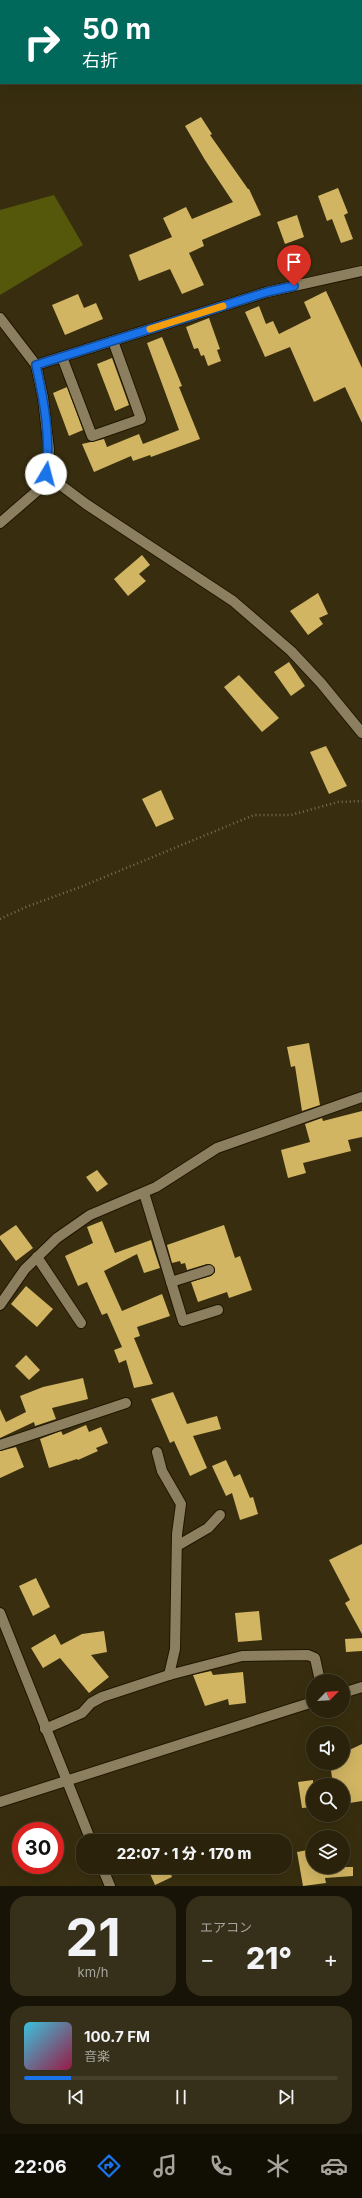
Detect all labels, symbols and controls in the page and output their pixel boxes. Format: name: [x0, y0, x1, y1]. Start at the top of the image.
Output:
text: 50 m: [82, 12, 151, 46]
icon: right: [16, 16, 68, 68]
text: 右折: [82, 50, 118, 71]
pin: [277, 245, 311, 286]
icon: arrive: [283, 251, 305, 273]
position arrow: [25, 453, 67, 495]
north arrow: [306, 1674, 350, 1718]
map controls: [306, 1674, 350, 1874]
button: sound: [306, 1726, 350, 1770]
button: search: [306, 1778, 350, 1822]
speed limit sign: 30: [12, 1822, 64, 1874]
button: layers: [306, 1830, 350, 1874]
text: 22:07 · 1 分 · 170 m: [117, 1844, 251, 1863]
text: 21: [65, 1906, 121, 1969]
text: エアコン: [200, 1919, 252, 1935]
text: 21°: [246, 1940, 292, 1976]
text: −: [200, 1946, 215, 1972]
text: +: [323, 1946, 338, 1972]
text: km/h: [78, 1964, 108, 1980]
text: 100.7 FM: [84, 2027, 150, 2046]
text: 音楽: [84, 2048, 110, 2064]
icon: previous: [65, 2086, 87, 2108]
icon: pause: [170, 2086, 192, 2108]
icon: next: [275, 2086, 297, 2108]
icon: directions: [95, 2152, 123, 2180]
icon: music: [151, 2152, 179, 2180]
icon: phone: [207, 2152, 235, 2180]
icon: climate: [264, 2152, 292, 2180]
icon: car: [320, 2152, 348, 2180]
text: 22:06: [14, 2156, 67, 2177]

